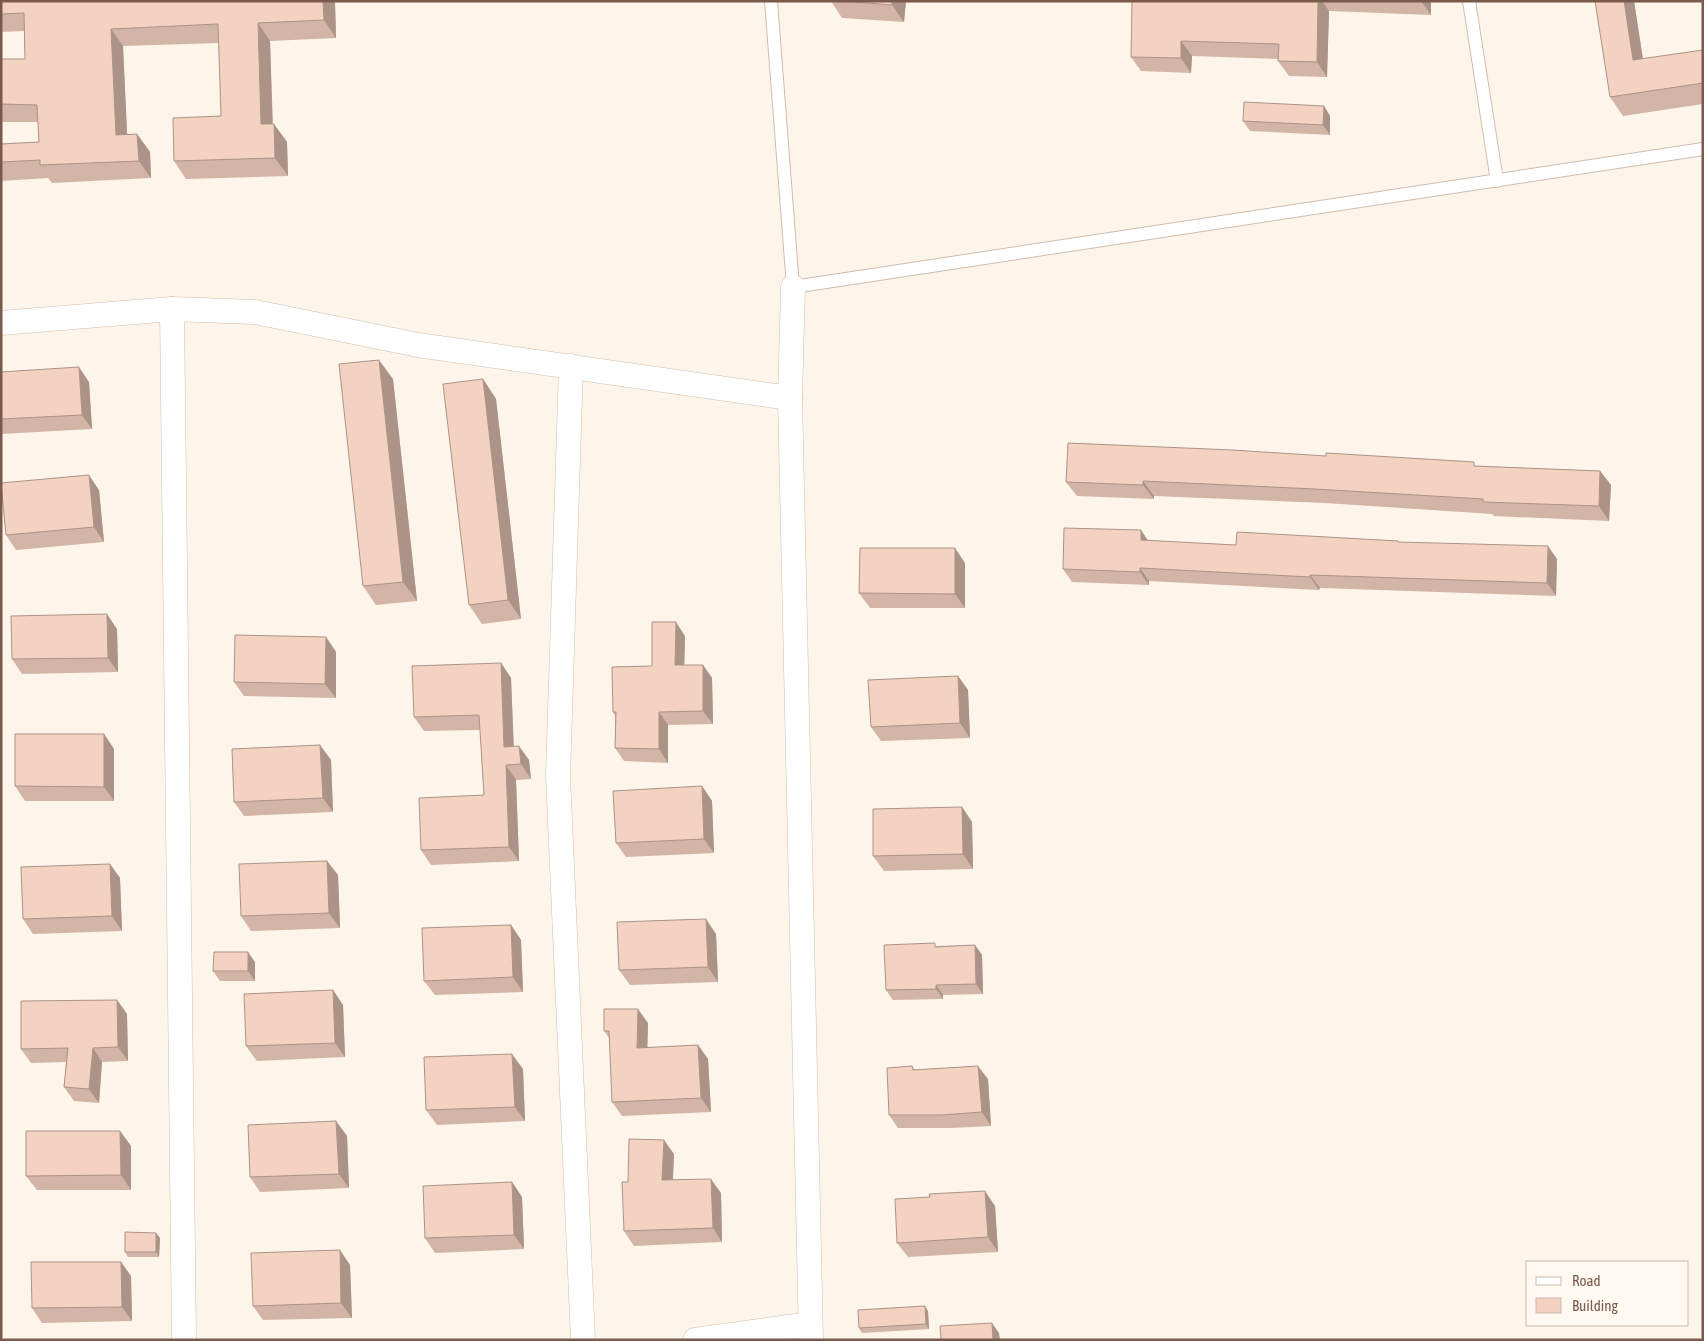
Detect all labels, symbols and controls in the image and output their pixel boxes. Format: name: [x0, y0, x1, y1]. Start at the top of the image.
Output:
legend: [1526, 1261, 1689, 1326]
text: Road: [1572, 1272, 1601, 1289]
text: Building: [1572, 1297, 1618, 1314]

